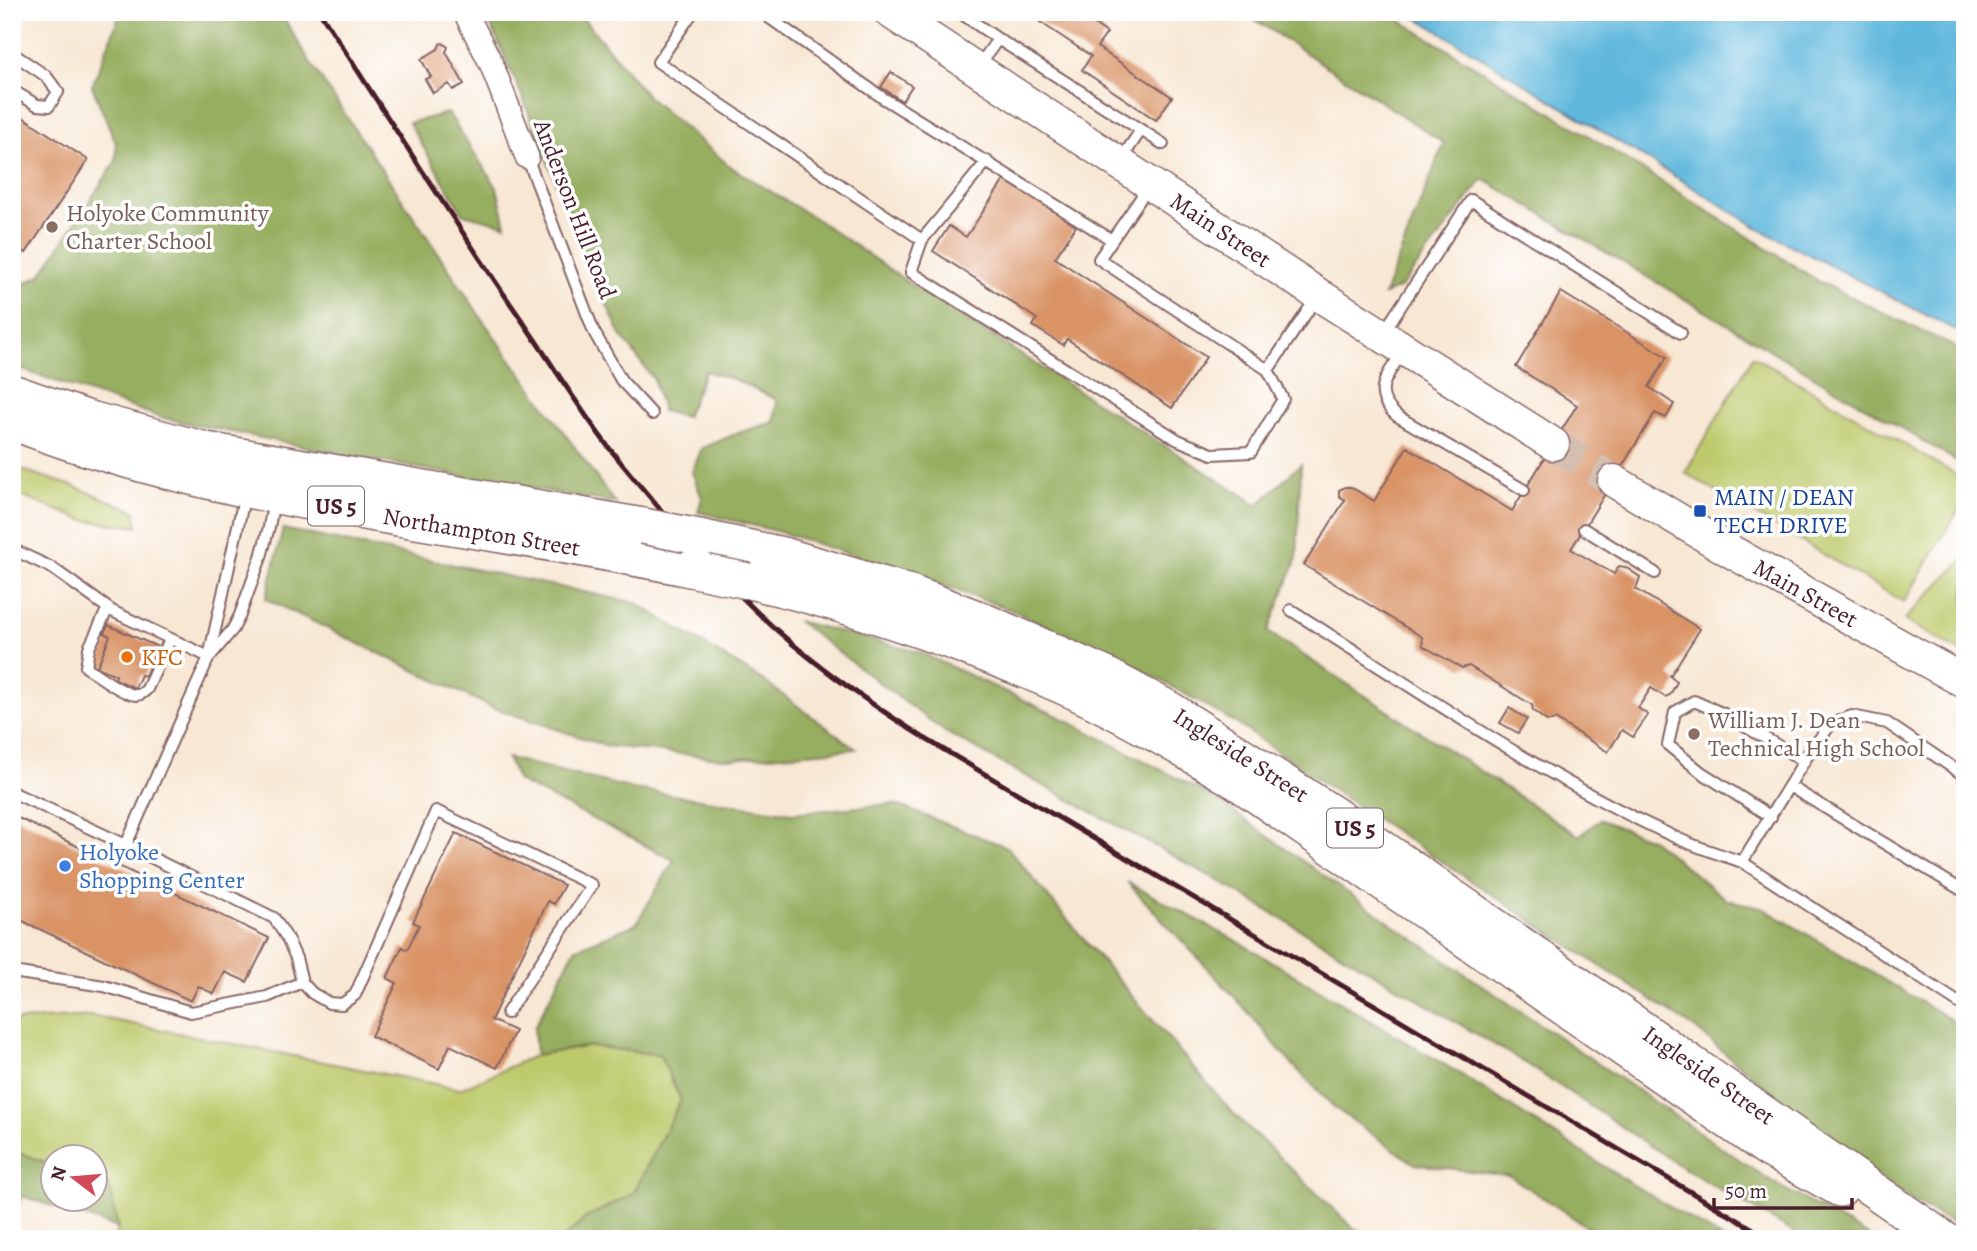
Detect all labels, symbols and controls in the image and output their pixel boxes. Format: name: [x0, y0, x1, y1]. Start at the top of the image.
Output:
street label: Anderson Hill Road: [526, 114, 624, 304]
street label: Main Street: [1164, 185, 1277, 275]
place label: Holyoke Community Charter School: [66, 197, 269, 257]
marker: Holyoke Community Charter School: [44, 219, 60, 235]
place label: MAIN / DEAN TECH DRIVE: [1714, 481, 1854, 541]
road number: US 5: [308, 486, 364, 526]
street label: Northampton Street: [380, 500, 583, 564]
marker: MAIN / DEAN TECH DRIVE: [1692, 503, 1708, 519]
street label: Main Street: [1748, 551, 1864, 635]
place label: KFC: [141, 641, 183, 673]
marker: KFC: [119, 649, 135, 665]
street label: Ingleside Street: [1167, 700, 1315, 810]
place label: William J. Dean Technical High School: [1707, 704, 1924, 764]
marker: William J. Dean Technical High School: [1686, 726, 1702, 742]
road number: US 5: [1327, 808, 1383, 848]
place label: Holyoke Shopping Center: [79, 836, 245, 896]
marker: Holyoke Shopping Center: [57, 858, 73, 874]
street label: Ingleside Street: [1636, 1018, 1781, 1132]
north arrow: [38, 1142, 108, 1212]
text: N: [44, 1163, 73, 1184]
scale bar: [1714, 1167, 1853, 1211]
text: 50 m: [1725, 1177, 1767, 1205]

